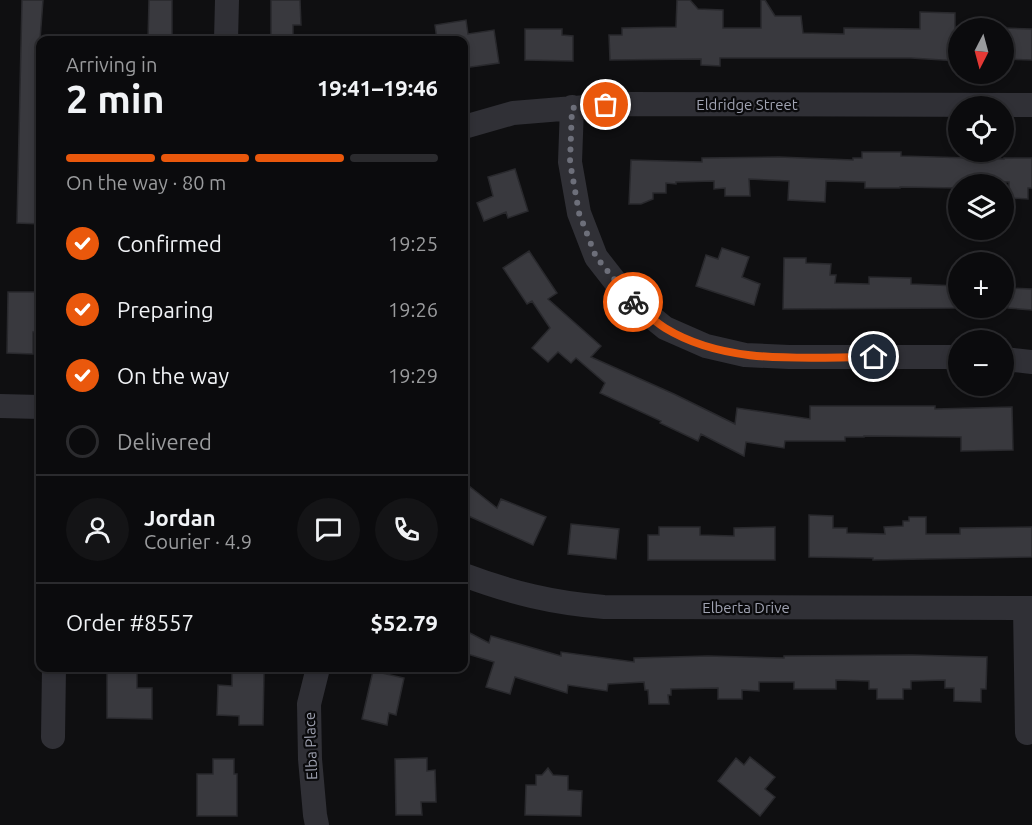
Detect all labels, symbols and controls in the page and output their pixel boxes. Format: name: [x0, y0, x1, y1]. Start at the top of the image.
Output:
north arrow: [948, 18, 1014, 84]
map controls: [948, 18, 1014, 396]
text: Arriving in: [66, 53, 157, 76]
text: 19:41–19:46: [317, 75, 438, 100]
text: 2 min: [66, 77, 165, 120]
pin: [580, 79, 631, 130]
icon: bag: [589, 88, 622, 121]
street label: Eldridge Street: [696, 96, 798, 113]
button: locate: [948, 96, 1014, 162]
text: On the way · 80 m: [66, 171, 226, 194]
button: layers: [948, 174, 1014, 240]
icon: check: [66, 227, 99, 260]
text: Confirmed: [117, 231, 222, 256]
text: 19:25: [388, 232, 438, 255]
button: +: [948, 252, 1014, 318]
courier: [603, 272, 663, 332]
icon: bike: [617, 286, 650, 319]
icon: check: [66, 293, 99, 326]
text: Preparing: [117, 297, 214, 322]
text: 19:26: [388, 298, 438, 321]
button: −: [948, 330, 1014, 396]
pin: [848, 331, 899, 382]
icon: home: [857, 340, 890, 373]
icon: check: [66, 359, 99, 392]
text: On the way: [117, 363, 229, 388]
text: 19:29: [388, 364, 438, 387]
text: Delivered: [117, 429, 212, 454]
button: person: [66, 498, 129, 561]
button: chat: [297, 498, 360, 561]
button: phone: [375, 498, 438, 561]
text: Jordan: [144, 505, 216, 530]
text: Courier · 4.9: [144, 530, 252, 553]
street label: Elberta Drive: [702, 599, 790, 616]
text: Order #8557: [66, 610, 194, 635]
text: $52.79: [371, 610, 438, 635]
street label: Elba Place: [301, 712, 320, 780]

